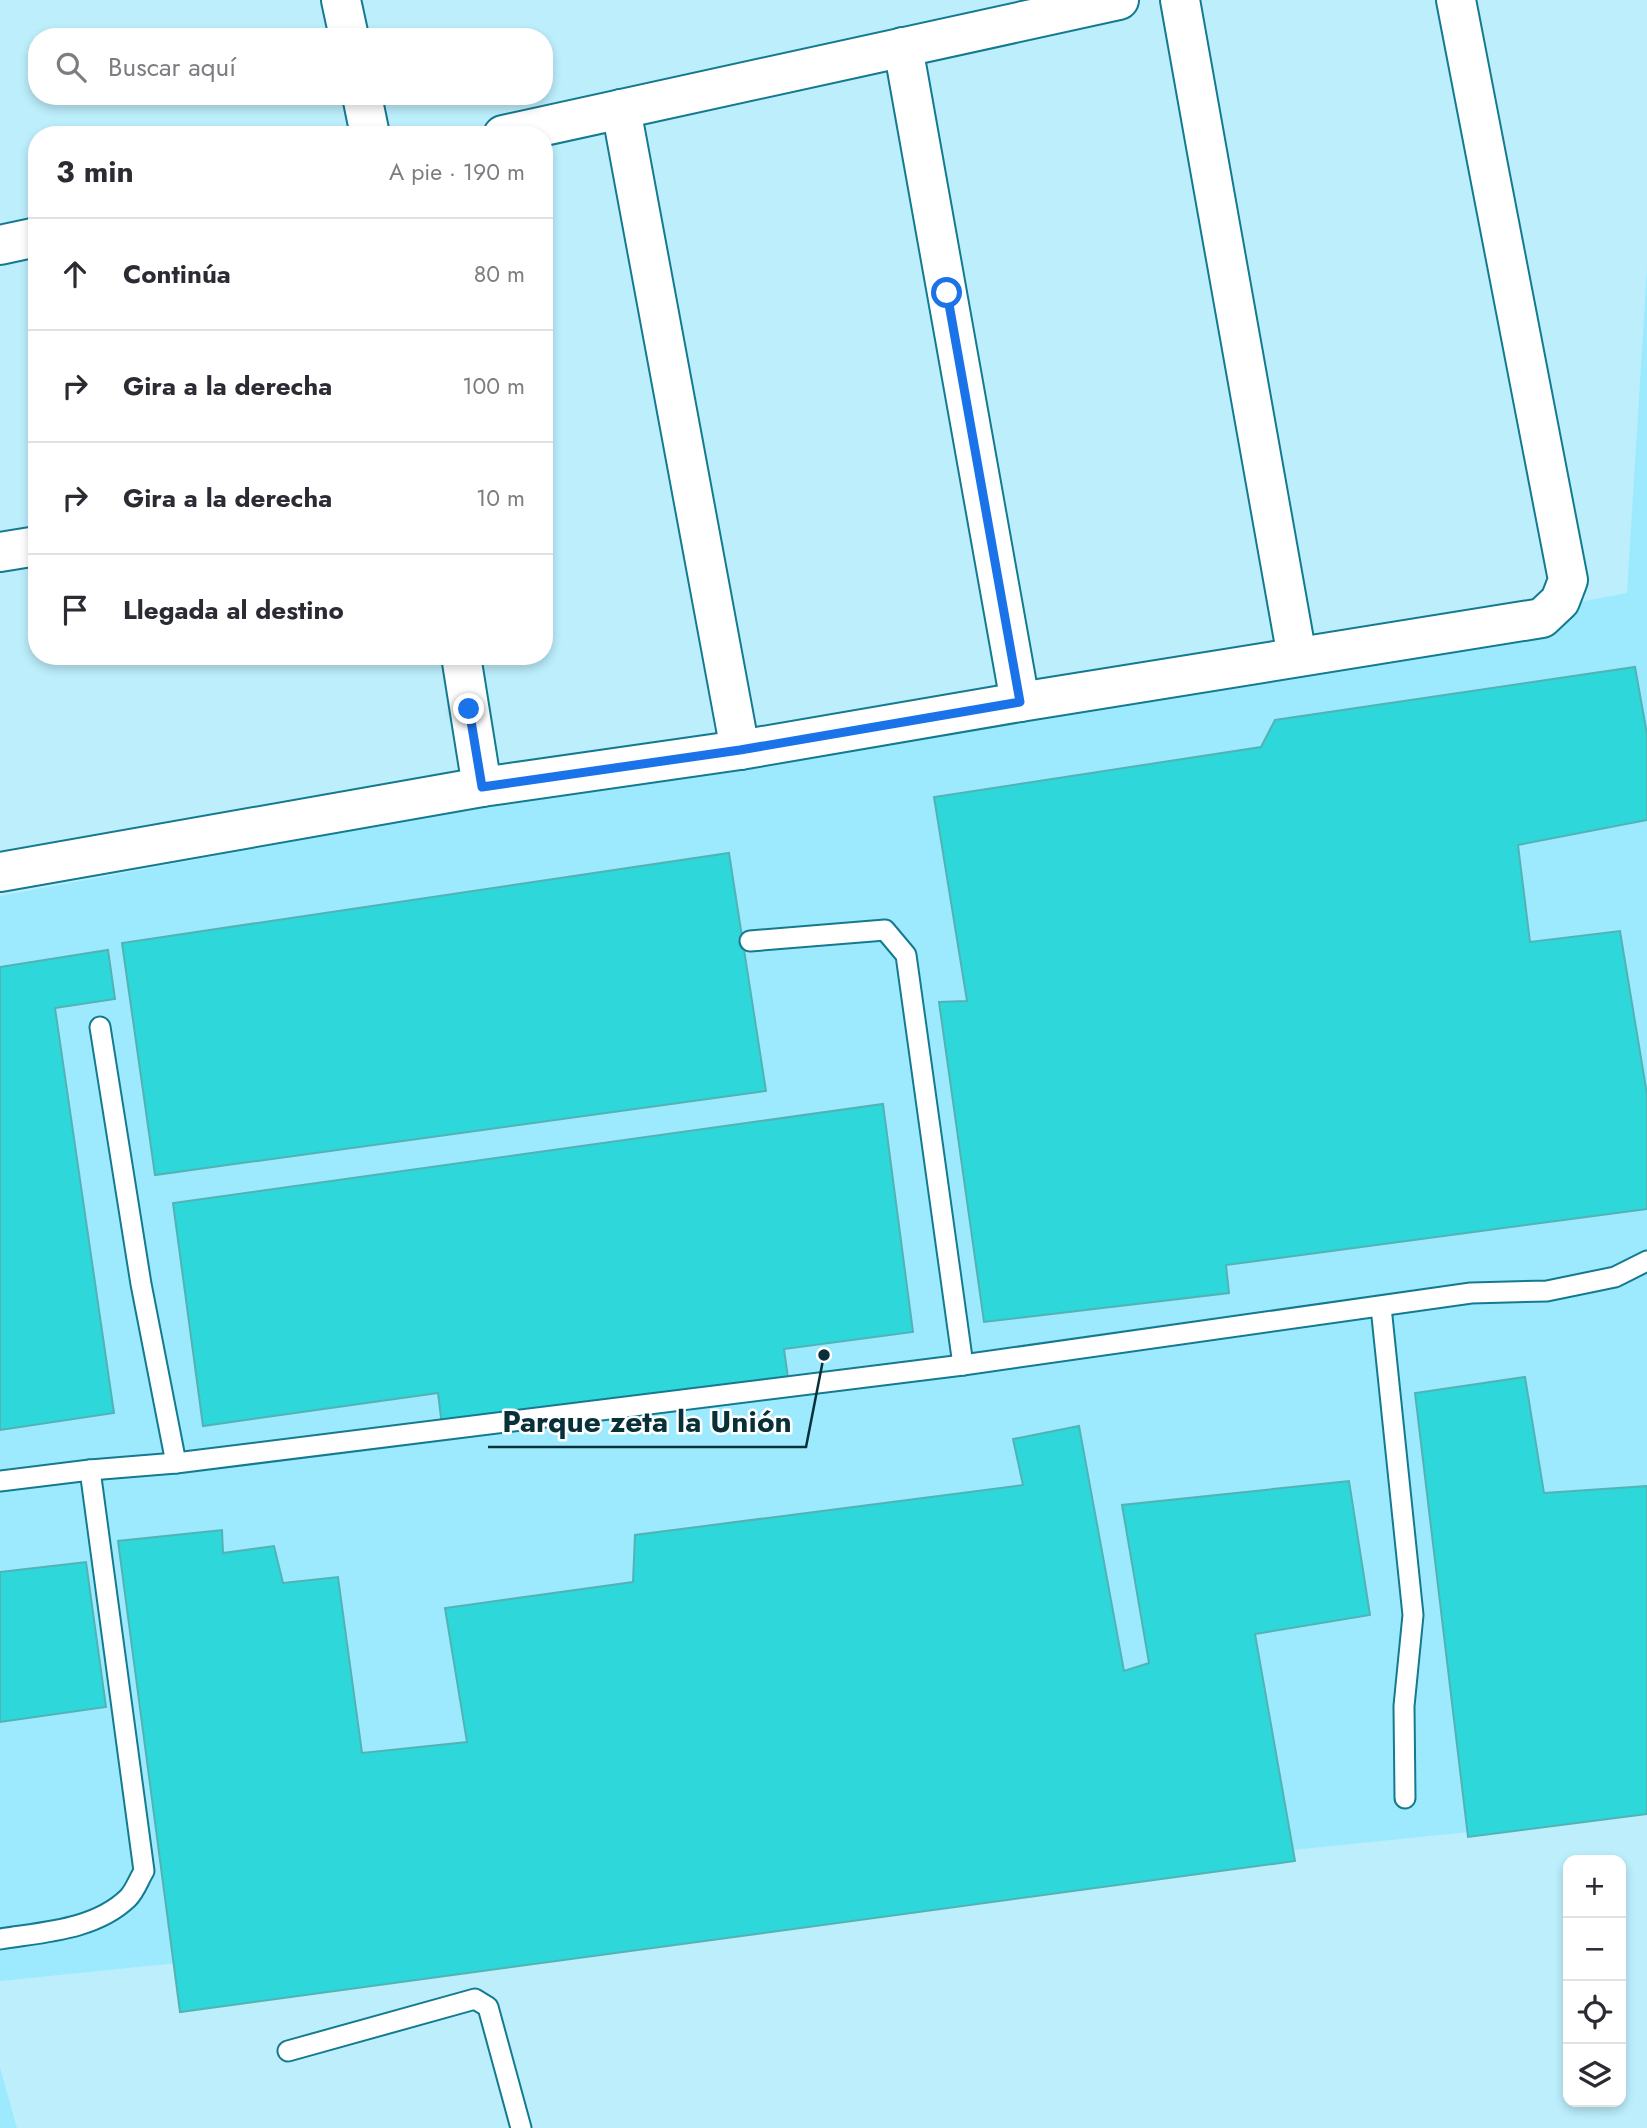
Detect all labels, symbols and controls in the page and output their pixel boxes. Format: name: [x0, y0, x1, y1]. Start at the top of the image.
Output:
search box: [28, 28, 553, 105]
icon: search: [52, 48, 90, 86]
text: Buscar aquí: [108, 48, 236, 86]
text: 3 min: [56, 150, 134, 193]
text: A pie · 190 m: [389, 155, 525, 189]
icon: ahead: [56, 255, 94, 293]
text: Continúa: [123, 255, 231, 293]
text: 80 m: [474, 257, 525, 291]
route start: [931, 277, 962, 308]
icon: right: [56, 367, 94, 405]
text: Gira a la derecha: [123, 367, 332, 405]
text: 100 m: [462, 369, 525, 403]
icon: right: [56, 479, 94, 517]
text: Gira a la derecha: [123, 479, 332, 517]
text: 10 m: [476, 481, 525, 515]
icon: arrive: [56, 591, 94, 629]
text: Llegada al destino: [123, 591, 344, 629]
route end: [453, 693, 484, 724]
callout: Parque zeta la Unión: [488, 1396, 806, 1447]
text: Parque zeta la Unión: [502, 1400, 792, 1443]
map controls: [1563, 1855, 1626, 2107]
button: +: [1563, 1855, 1626, 1918]
button: −: [1563, 1918, 1626, 1981]
button: locate: [1563, 1981, 1626, 2044]
button: layers: [1563, 2044, 1626, 2107]

